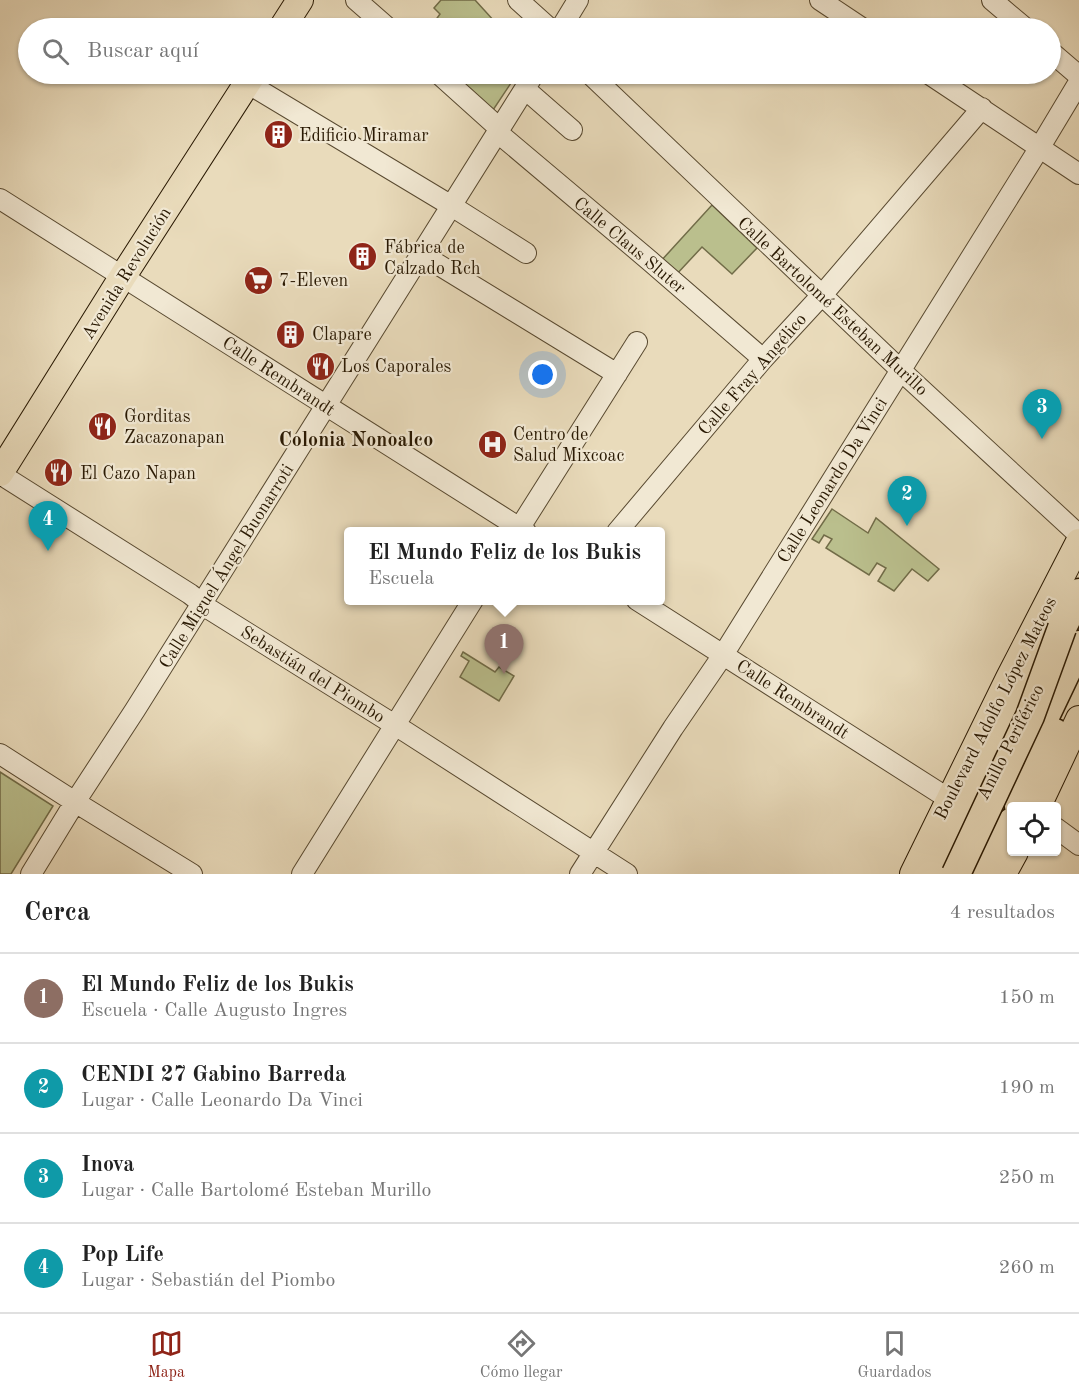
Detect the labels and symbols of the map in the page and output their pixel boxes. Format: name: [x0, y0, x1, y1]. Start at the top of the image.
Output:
building icon: Edificio Miramar: [262, 119, 294, 151]
place label: Edificio Miramar: [299, 127, 429, 145]
street label: Calle Claus Sluter: [570, 194, 689, 298]
street label: Avenida Revolución: [79, 204, 175, 343]
street label: Calle Bartolomé Esteban Murillo: [734, 214, 931, 399]
place label: Fábrica de Calzado Rch: [384, 239, 481, 278]
building icon: Fábrica de Calzado Rch: [347, 241, 379, 273]
supermarket icon: 7-Eleven: [242, 264, 274, 296]
place label: 7-Eleven: [279, 272, 349, 290]
street label: Calle Fray Angélico: [695, 310, 810, 439]
building icon: Clapare: [275, 318, 307, 350]
place label: Clapare: [312, 326, 372, 344]
street label: Calle Rembrandt: [219, 334, 338, 420]
restaurant icon: Los Caporales: [304, 350, 336, 382]
place label: Los Caporales: [341, 358, 451, 376]
your location: [528, 360, 557, 389]
pin: 3: [1022, 390, 1062, 439]
street label: Calle Leonardo Da Vinci: [775, 395, 891, 566]
place label: Gorditas Zacazonapan: [124, 408, 225, 447]
restaurant icon: Gorditas Zacazonapan: [87, 410, 119, 442]
place label: Centro de Salud Mixcoac: [513, 426, 624, 465]
hospital icon: Centro de Salud Mixcoac: [476, 428, 508, 460]
district label: Colonia Nonoalco: [279, 431, 433, 451]
restaurant icon: El Cazo Napan: [43, 457, 75, 489]
street label: Calle Miguel Ángel Buonarroti: [153, 459, 297, 672]
place label: El Cazo Napan: [80, 465, 196, 483]
pin: 2: [888, 476, 926, 526]
pin: 4: [28, 502, 68, 551]
street label: Boulevard Adolfo López Mateos: [932, 594, 1060, 823]
street label: Sebastián del Piombo: [237, 623, 388, 727]
pin: 1: [484, 624, 524, 674]
street label: Calle Rembrandt: [733, 657, 852, 743]
street label: Anillo Periférico: [974, 682, 1048, 803]

